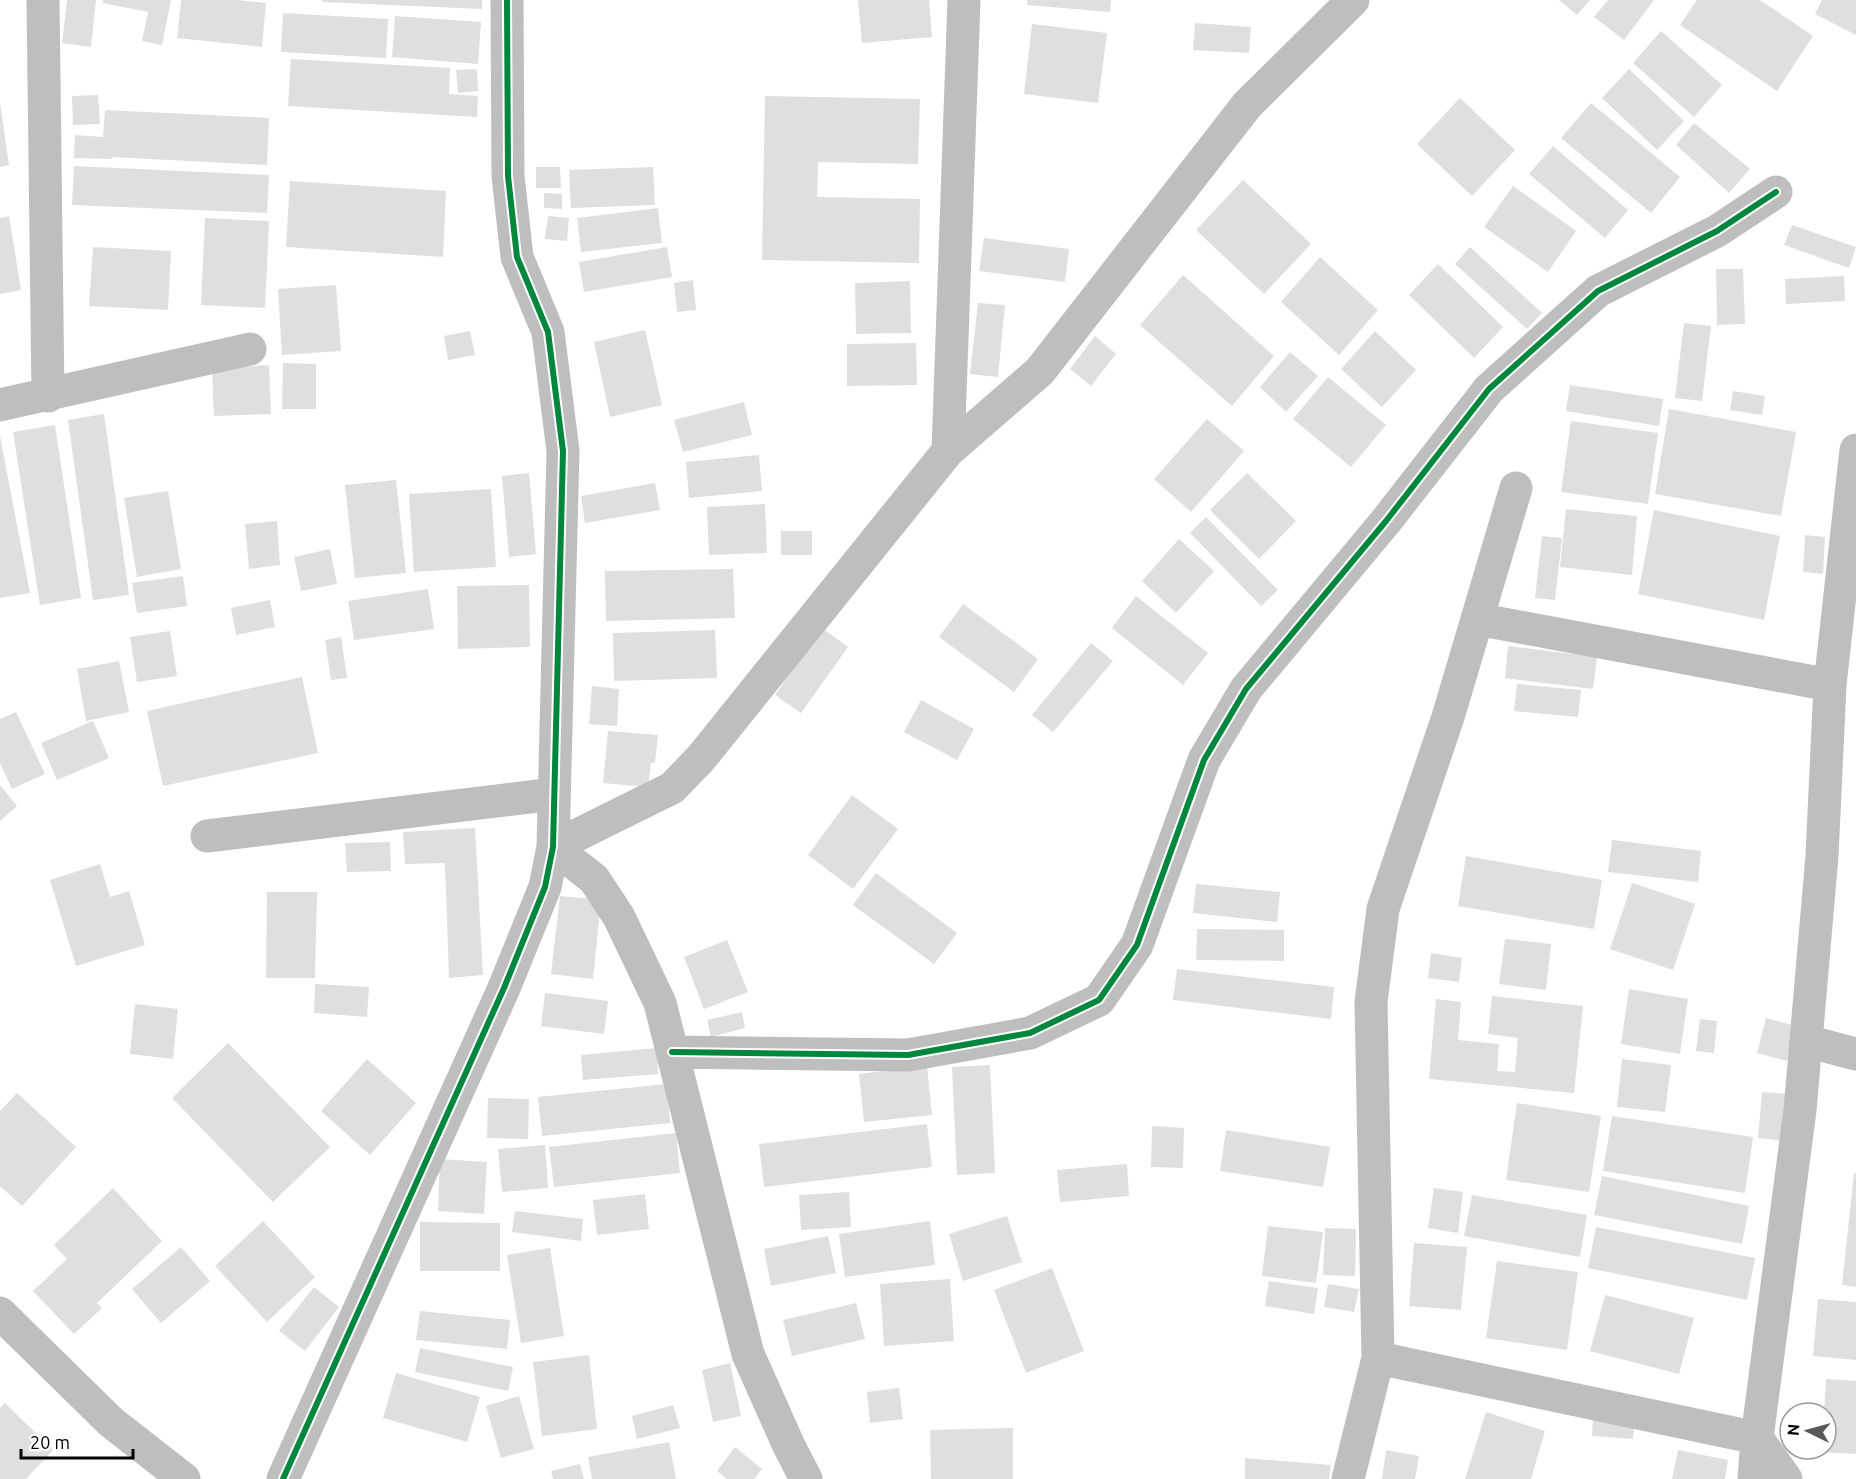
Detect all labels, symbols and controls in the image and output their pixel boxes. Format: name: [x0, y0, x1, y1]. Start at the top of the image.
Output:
north arrow: [1778, 1401, 1838, 1461]
scale bar: [21, 1422, 134, 1460]
text: N: [1784, 1423, 1803, 1436]
text: 20 m: [30, 1432, 70, 1452]

